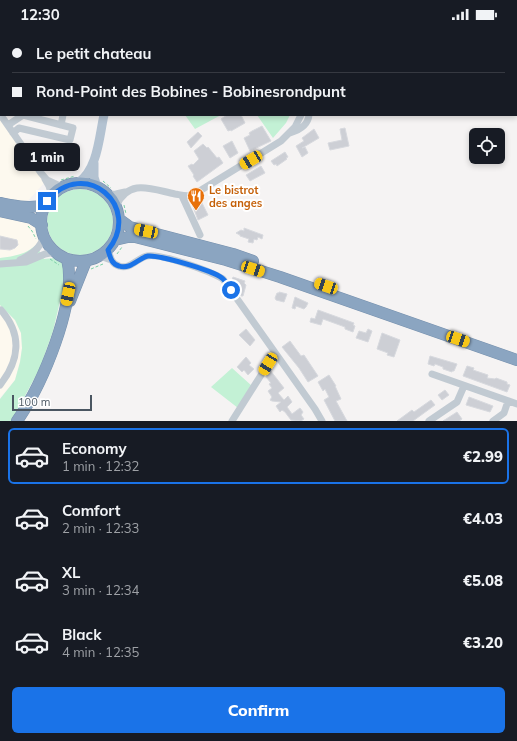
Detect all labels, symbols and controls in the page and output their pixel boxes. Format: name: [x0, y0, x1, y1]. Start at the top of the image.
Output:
text: 12:30: [20, 5, 60, 24]
text: Le petit chateau: [36, 44, 152, 63]
text: Rond-Point des Bobines - Bobinesrondpunt: [36, 82, 346, 101]
map controls: [469, 128, 505, 164]
button: locate: [469, 128, 505, 164]
callout: 1 min: [14, 143, 80, 171]
text: 1 min: [30, 149, 64, 165]
car: [238, 149, 264, 171]
place label: Le bistrot des anges: [209, 183, 263, 210]
restaurant icon: Le bistrot des anges: [186, 186, 206, 211]
route end: [38, 192, 56, 210]
car: [133, 223, 159, 239]
car: [240, 260, 266, 278]
car: [313, 276, 339, 296]
car: [60, 281, 76, 307]
route start: [222, 281, 240, 299]
car: [445, 329, 471, 349]
car: [257, 351, 279, 377]
scale bar: [12, 393, 92, 412]
text: 100 m: [18, 395, 50, 409]
icon: car: [14, 438, 50, 474]
text: Economy: [62, 439, 127, 458]
text: €2.99: [463, 447, 503, 466]
text: 1 min · 12:32: [62, 458, 139, 474]
icon: car: [14, 500, 50, 536]
text: Comfort: [62, 501, 120, 520]
text: €4.03: [463, 509, 503, 528]
text: 2 min · 12:33: [62, 520, 139, 536]
icon: car: [14, 562, 50, 598]
text: XL: [62, 563, 80, 582]
text: €5.08: [463, 571, 503, 590]
text: 3 min · 12:34: [62, 582, 139, 598]
icon: car: [14, 624, 50, 660]
text: Black: [62, 625, 101, 644]
text: €3.20: [463, 633, 503, 652]
text: 4 min · 12:35: [62, 644, 139, 660]
button: Confirm: [12, 687, 505, 733]

